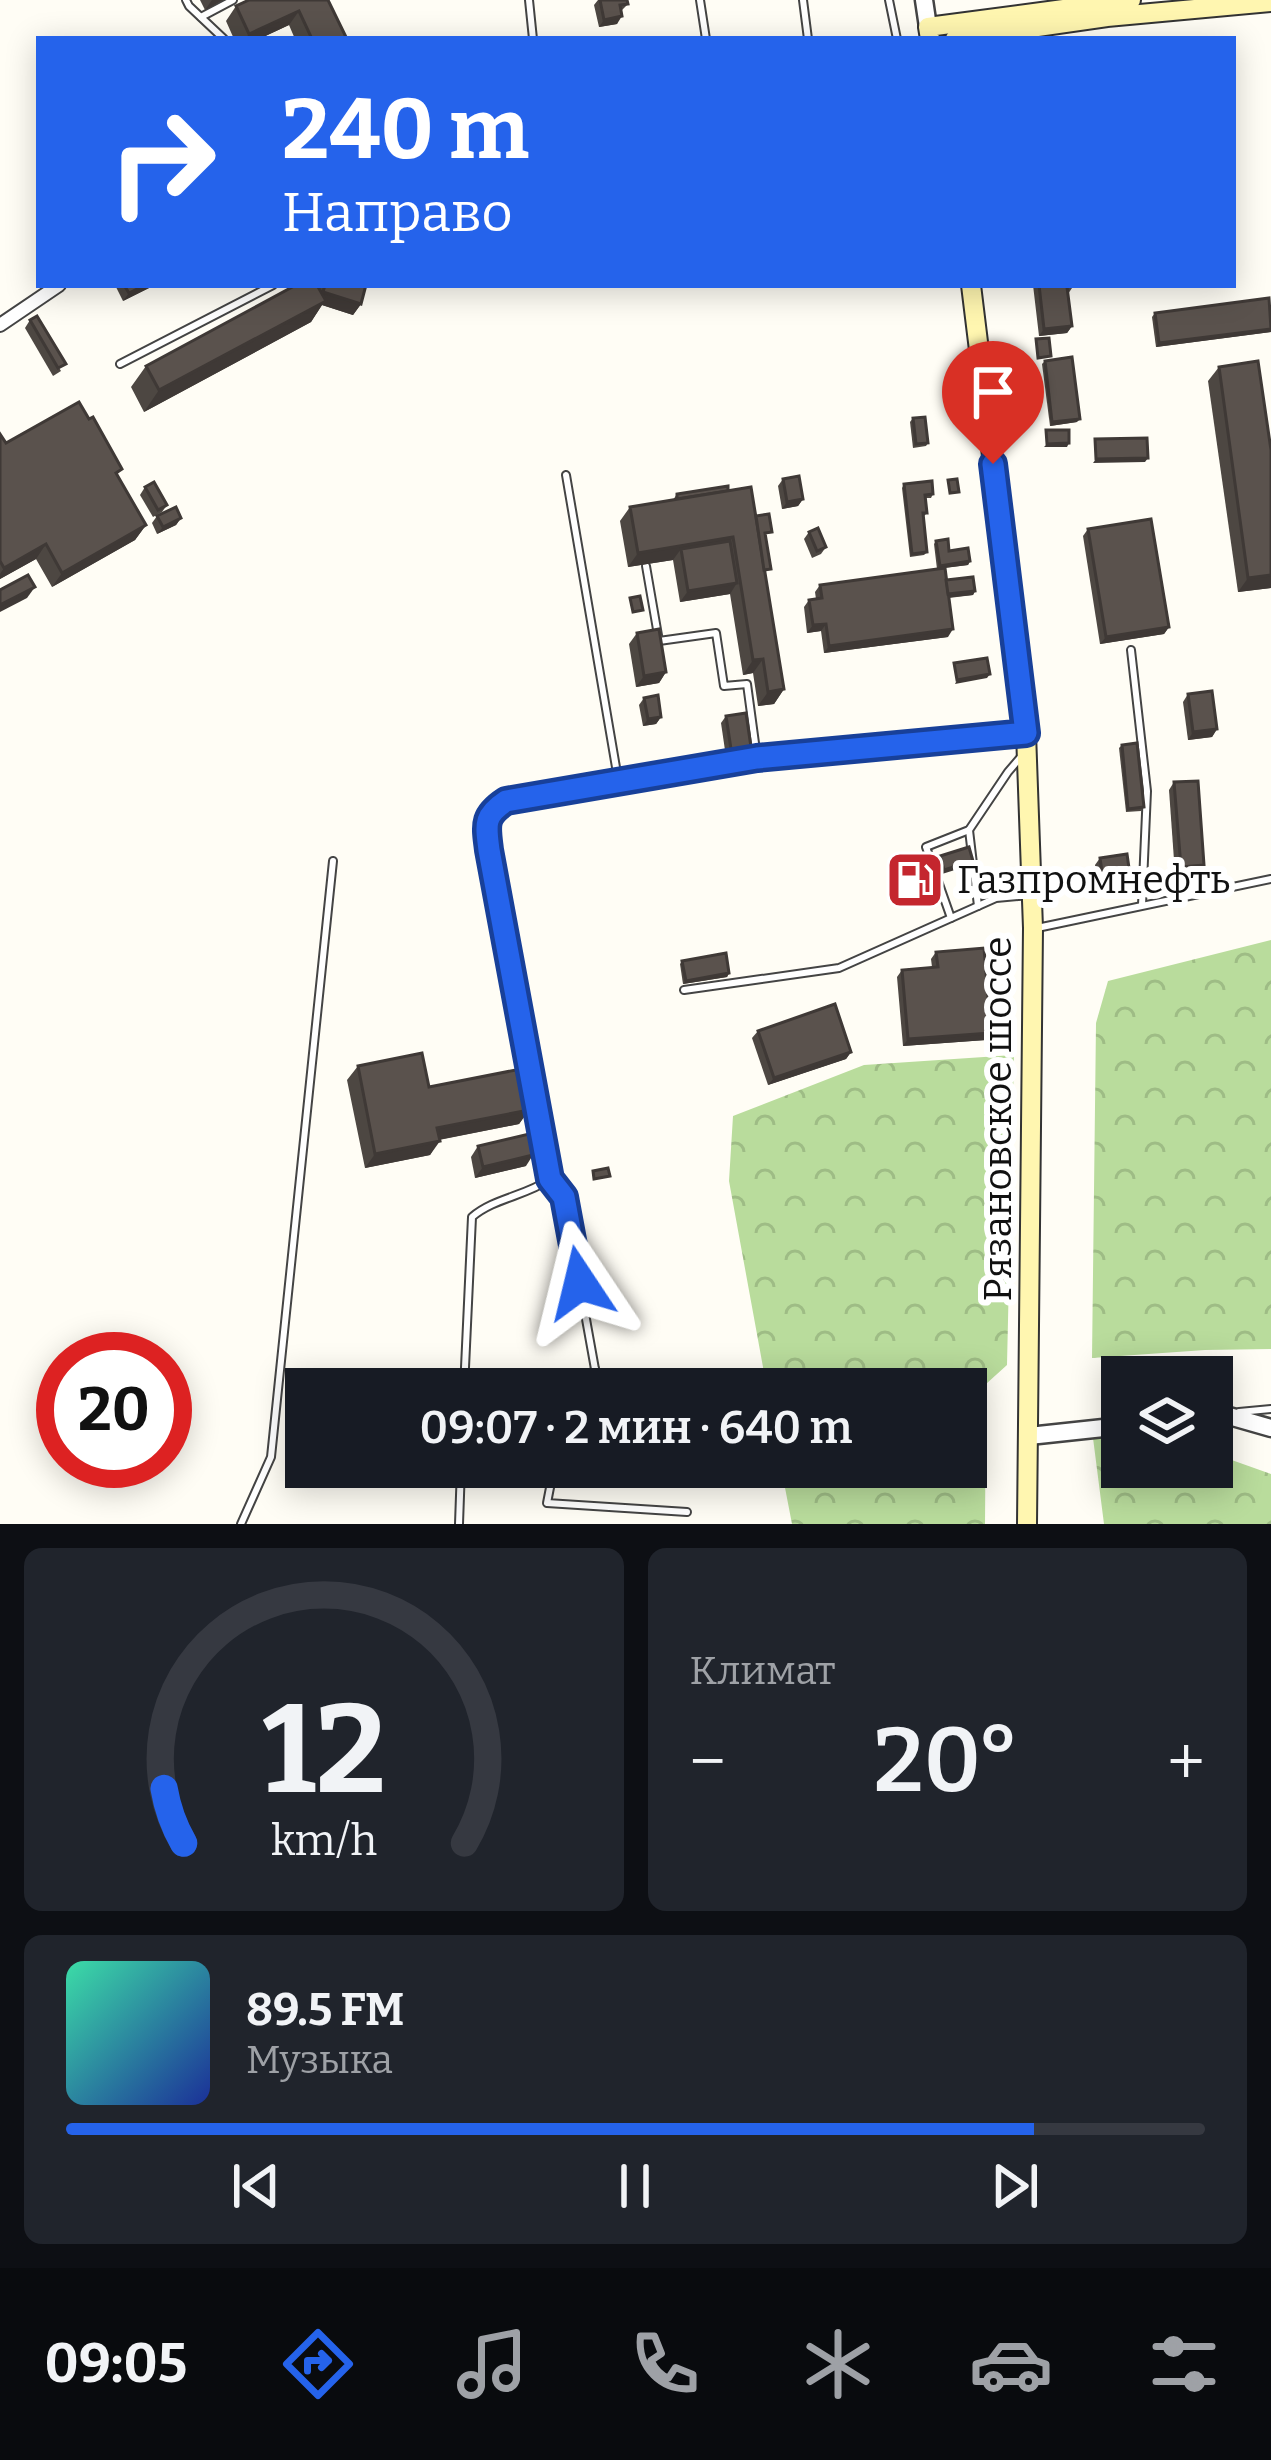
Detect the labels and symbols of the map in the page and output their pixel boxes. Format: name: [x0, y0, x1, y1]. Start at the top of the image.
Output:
pin: [942, 341, 1044, 464]
fuel station icon: Газпромнефть: [884, 849, 946, 911]
place label: Газпромнефть: [957, 857, 1230, 903]
street label: Рязановское шоссе: [975, 936, 1021, 1302]
position arrow: [517, 1220, 643, 1346]
speed limit sign: 20: [36, 1332, 192, 1488]

